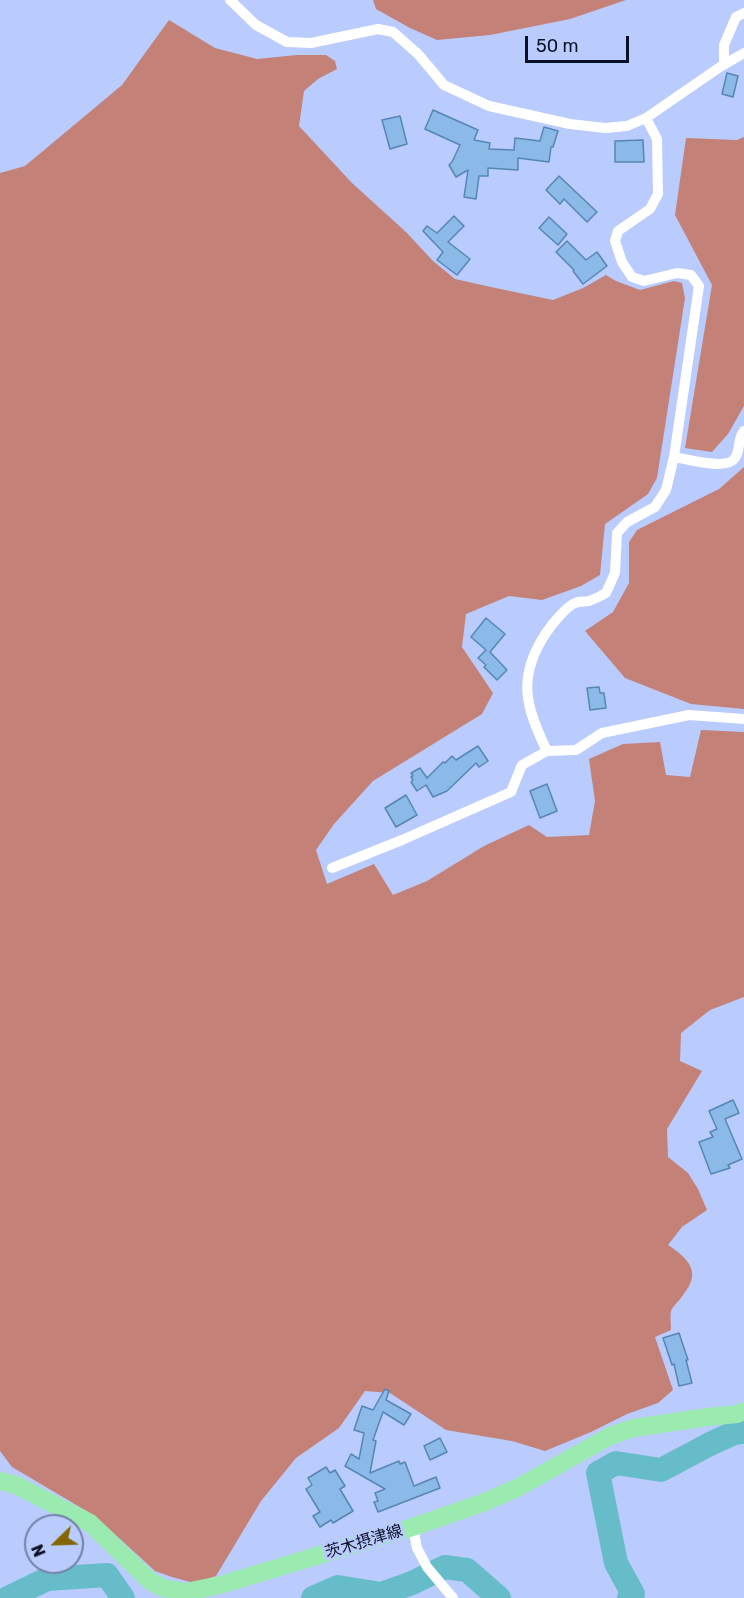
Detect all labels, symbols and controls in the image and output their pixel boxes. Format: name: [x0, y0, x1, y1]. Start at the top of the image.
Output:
scale bar: [528, 24, 632, 62]
text: 50 m: [536, 35, 579, 57]
north arrow: [24, 1514, 84, 1574]
street label: 茨木摂津線: [323, 1521, 405, 1563]
text: N: [28, 1541, 50, 1559]

